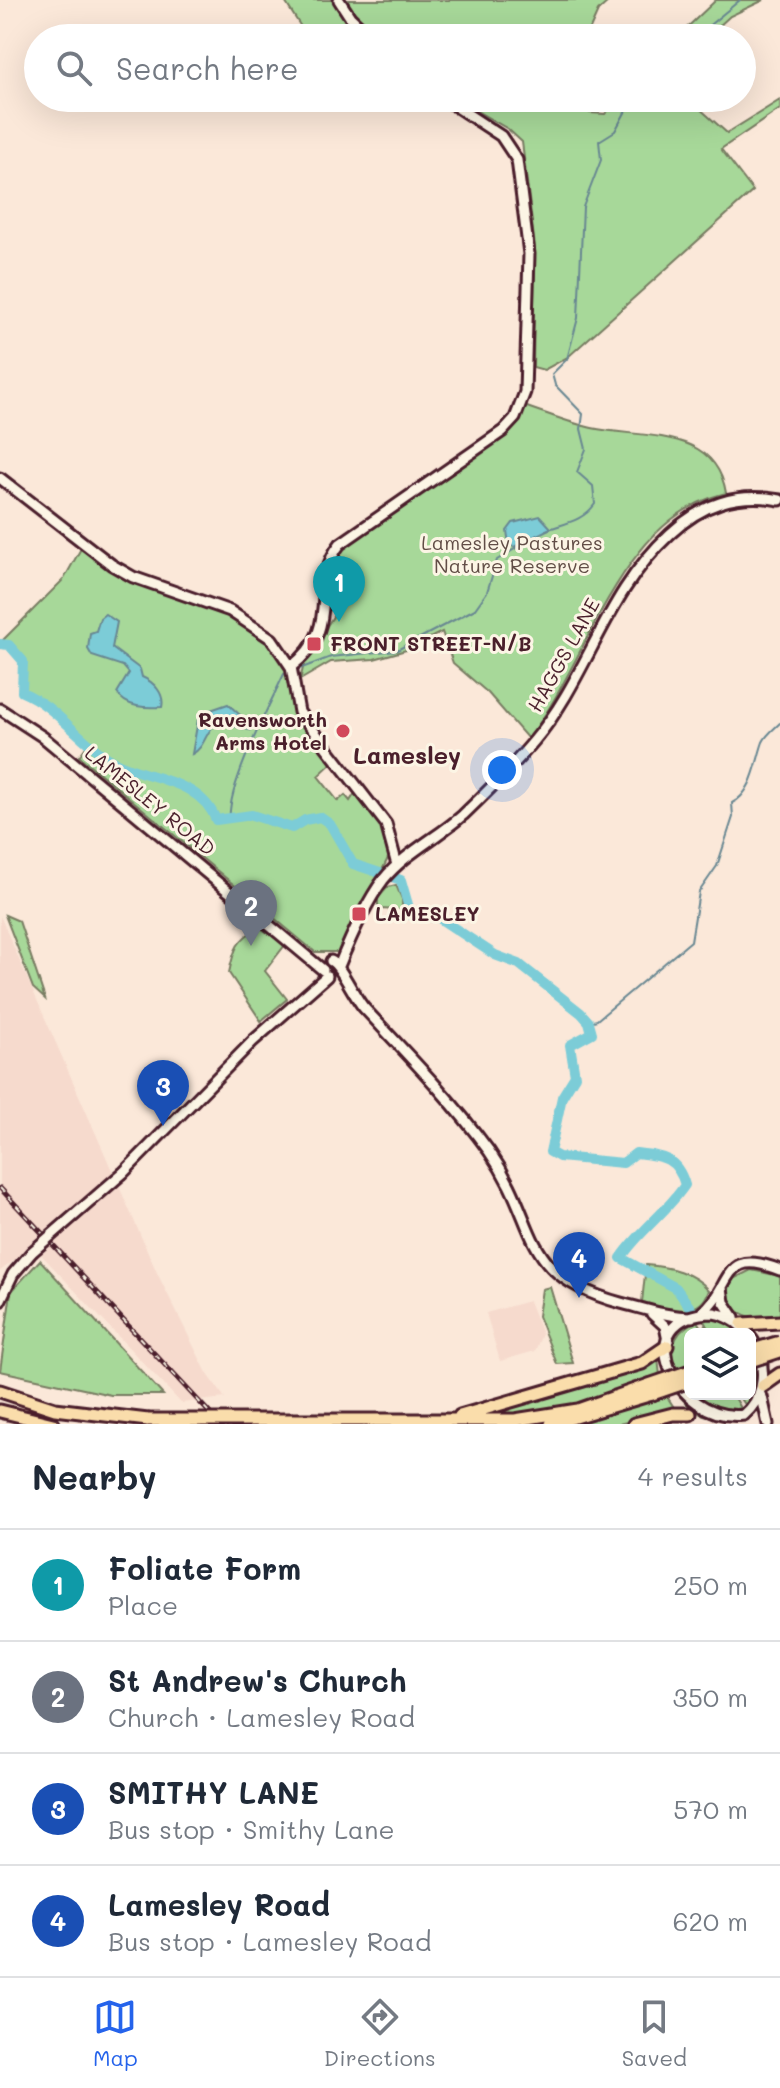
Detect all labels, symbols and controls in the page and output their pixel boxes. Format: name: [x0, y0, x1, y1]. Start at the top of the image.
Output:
search box: [24, 24, 756, 112]
icon: search: [52, 46, 96, 90]
text: Search here: [116, 48, 299, 88]
park label: Lamesley Pastures Nature Reserve: [421, 529, 603, 578]
pin: 1: [313, 556, 365, 622]
street label: HAGGS LANE: [521, 593, 605, 716]
place label: FRONT STREET-N/B: [330, 630, 531, 656]
marker: FRONT STREET-N/B: [305, 635, 323, 653]
place label: Ravensworth Arms Hotel: [198, 706, 327, 755]
marker: Ravensworth Arms Hotel: [334, 722, 352, 740]
district label: Lamesley: [353, 739, 461, 770]
street label: LAMESLEY ROAD: [80, 740, 221, 861]
your location: [482, 750, 522, 790]
pin: 2: [225, 880, 277, 946]
place label: LAMESLEY: [375, 900, 480, 926]
marker: LAMESLEY: [350, 905, 368, 923]
pin: 3: [137, 1060, 189, 1126]
pin: 4: [553, 1232, 605, 1298]
map controls: [684, 1328, 756, 1400]
button: layers: [684, 1328, 756, 1400]
text: Nearby: [32, 1454, 157, 1499]
text: 4 results: [638, 1459, 748, 1493]
text: Foliate Form: [108, 1548, 301, 1588]
text: 1: [52, 1568, 64, 1602]
text: 250 m: [673, 1568, 748, 1602]
text: Place: [108, 1588, 178, 1622]
text: St Andrew's Church: [108, 1660, 406, 1700]
text: 2: [51, 1680, 65, 1714]
text: 350 m: [673, 1680, 748, 1714]
text: Church · Lamesley Road: [108, 1700, 415, 1734]
text: SMITHY LANE: [108, 1772, 319, 1812]
text: 3: [50, 1792, 66, 1826]
text: 570 m: [673, 1792, 748, 1826]
text: Bus stop · Smithy Lane: [108, 1812, 395, 1846]
text: Lamesley Road: [108, 1884, 330, 1924]
text: 4: [50, 1904, 66, 1938]
text: 620 m: [673, 1904, 748, 1938]
text: Bus stop · Lamesley Road: [108, 1924, 431, 1958]
tab: Map: [93, 1995, 138, 2072]
tab: Directions: [324, 1995, 436, 2072]
tab: Saved: [622, 1995, 687, 2072]

